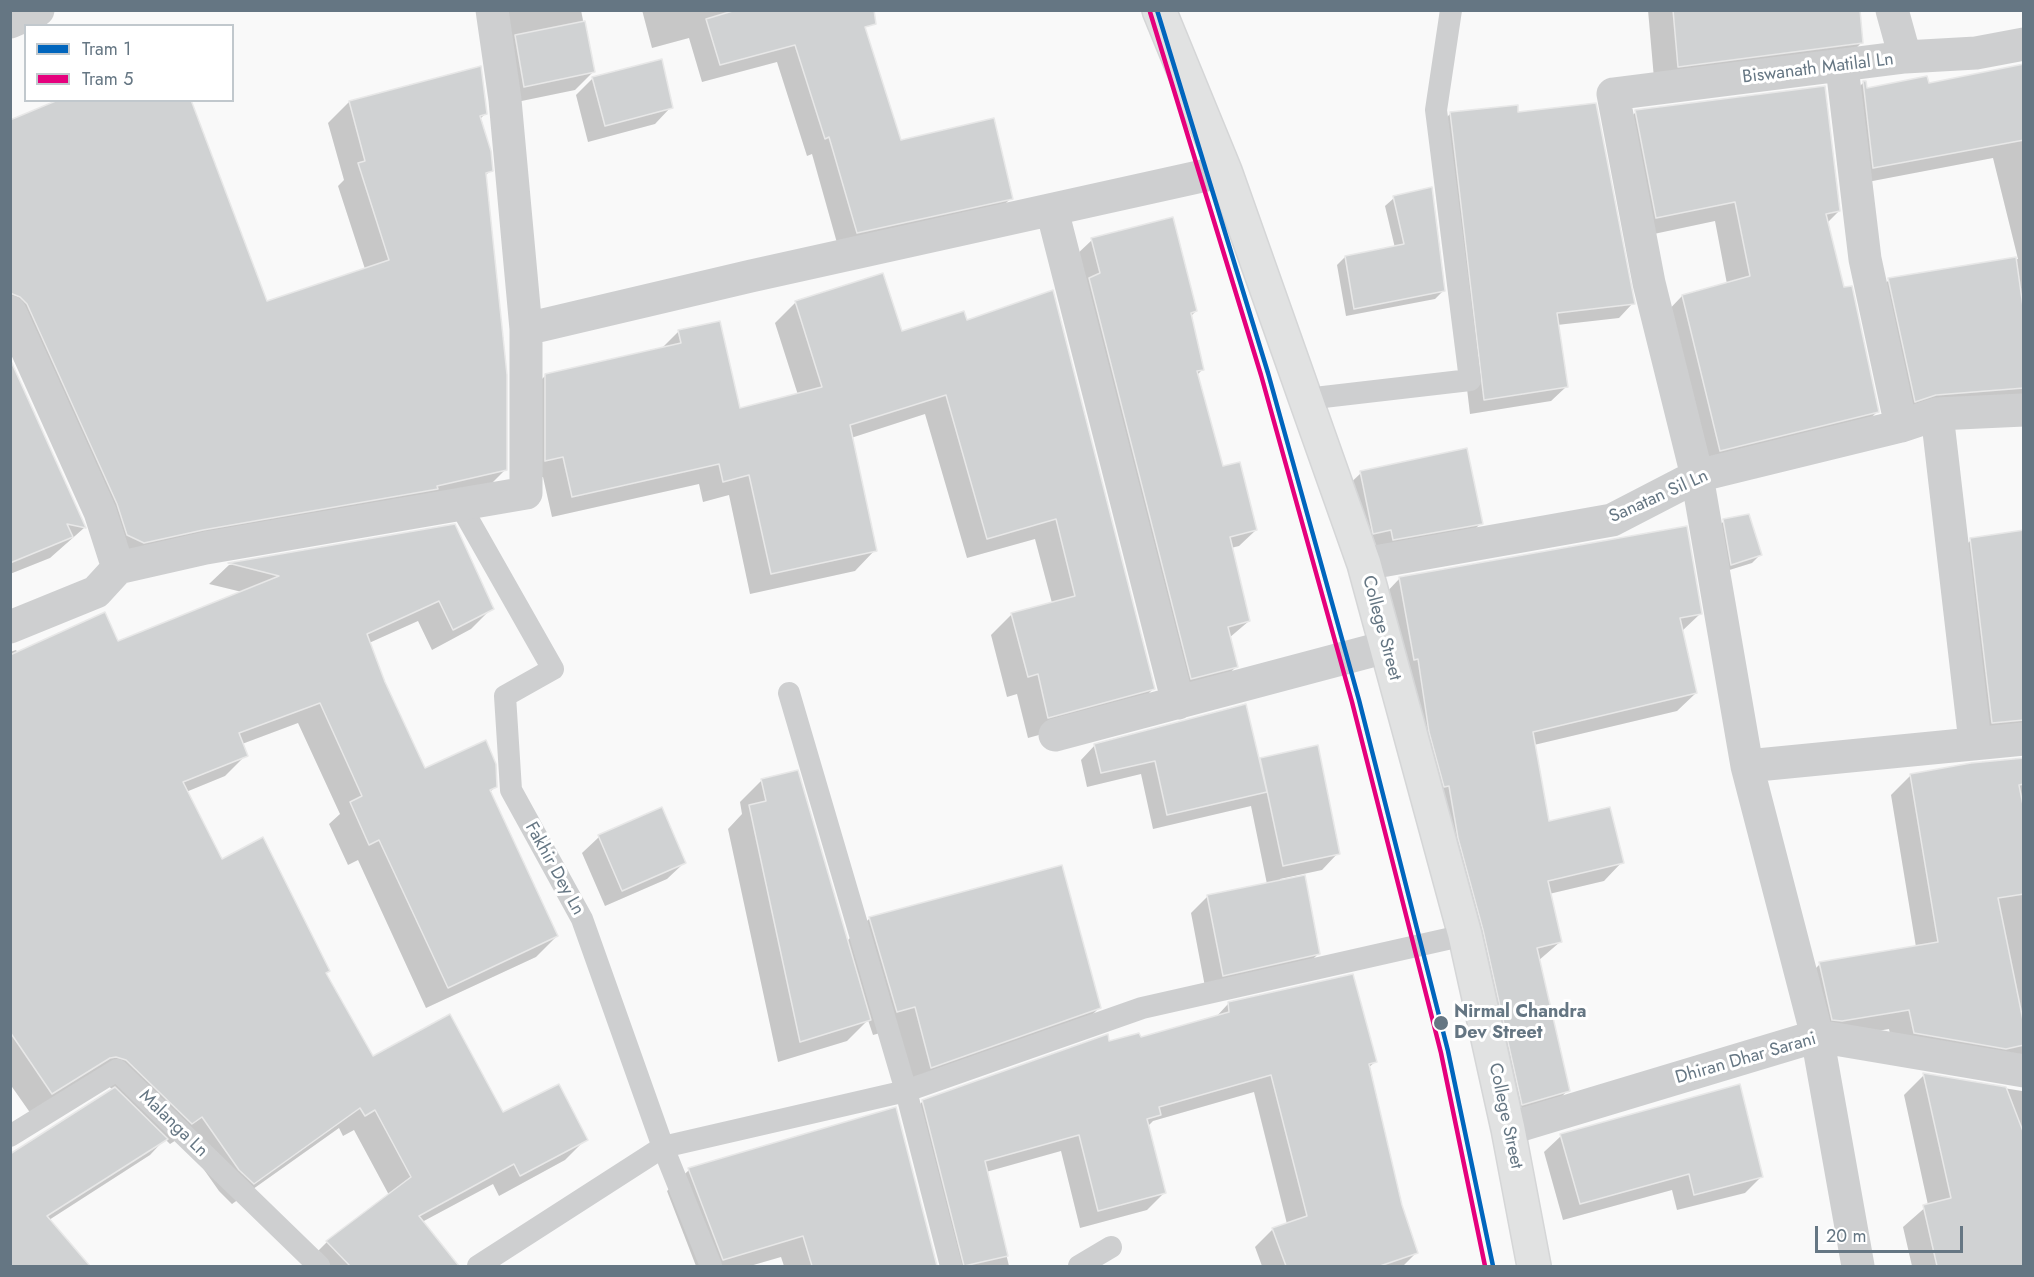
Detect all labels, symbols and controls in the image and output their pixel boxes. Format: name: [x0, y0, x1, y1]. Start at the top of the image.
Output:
legend: [24, 24, 234, 102]
text: Tram 1: [82, 36, 131, 62]
street label: Biswanath Matilal Ln: [1741, 49, 1895, 89]
text: Tram 5: [82, 66, 133, 92]
street label: Sanatan Sil Ln: [1606, 466, 1712, 528]
street label: College Street: [1357, 573, 1405, 683]
street label: Fakhir Dey Ln: [520, 819, 588, 919]
place label: Nirmal Chandra Dev Street: [1454, 1002, 1586, 1044]
marker: Nirmal Chandra Dev Street: [1432, 1014, 1450, 1032]
street label: Dhiran Dhar Sarani: [1673, 1029, 1819, 1089]
street label: College Street: [1483, 1061, 1527, 1171]
street label: Malanga Ln: [134, 1086, 212, 1162]
scale bar: [1818, 1214, 1966, 1252]
text: 20 m: [1826, 1223, 1866, 1249]

